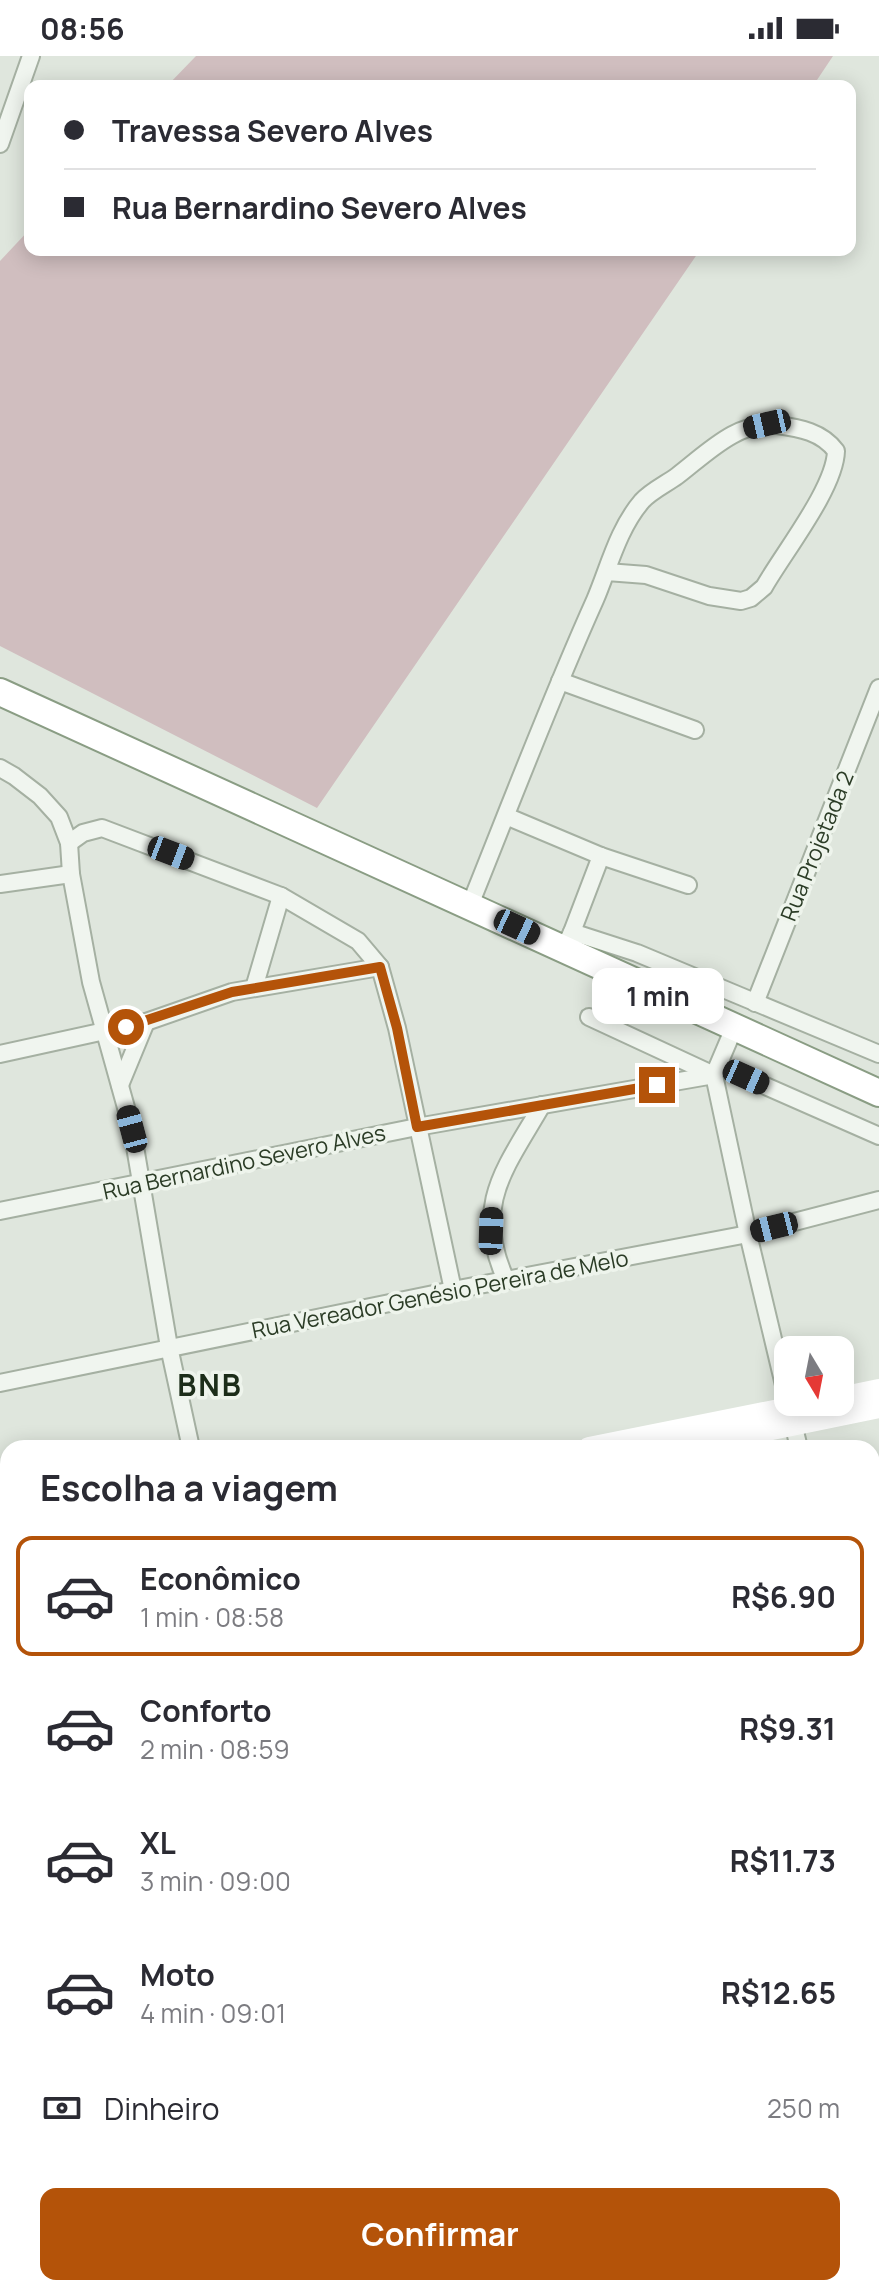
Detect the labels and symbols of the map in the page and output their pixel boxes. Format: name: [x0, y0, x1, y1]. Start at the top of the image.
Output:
car: [741, 407, 793, 441]
street label: Rua Projetada 2: [773, 767, 861, 925]
car: [144, 833, 198, 873]
car: [490, 906, 544, 948]
callout: 1 min: [591, 969, 723, 1025]
route start: [108, 1009, 144, 1045]
car: [719, 1056, 773, 1098]
route end: [639, 1067, 675, 1103]
car: [114, 1103, 150, 1155]
street label: Rua Bernardino Severo Alves: [100, 1117, 388, 1207]
car: [478, 1207, 504, 1255]
car: [748, 1210, 800, 1244]
street label: Rua Vereador Genésio Pereira de Melo: [249, 1243, 631, 1345]
north arrow: [774, 1336, 854, 1416]
district label: BNB: [177, 1364, 243, 1405]

